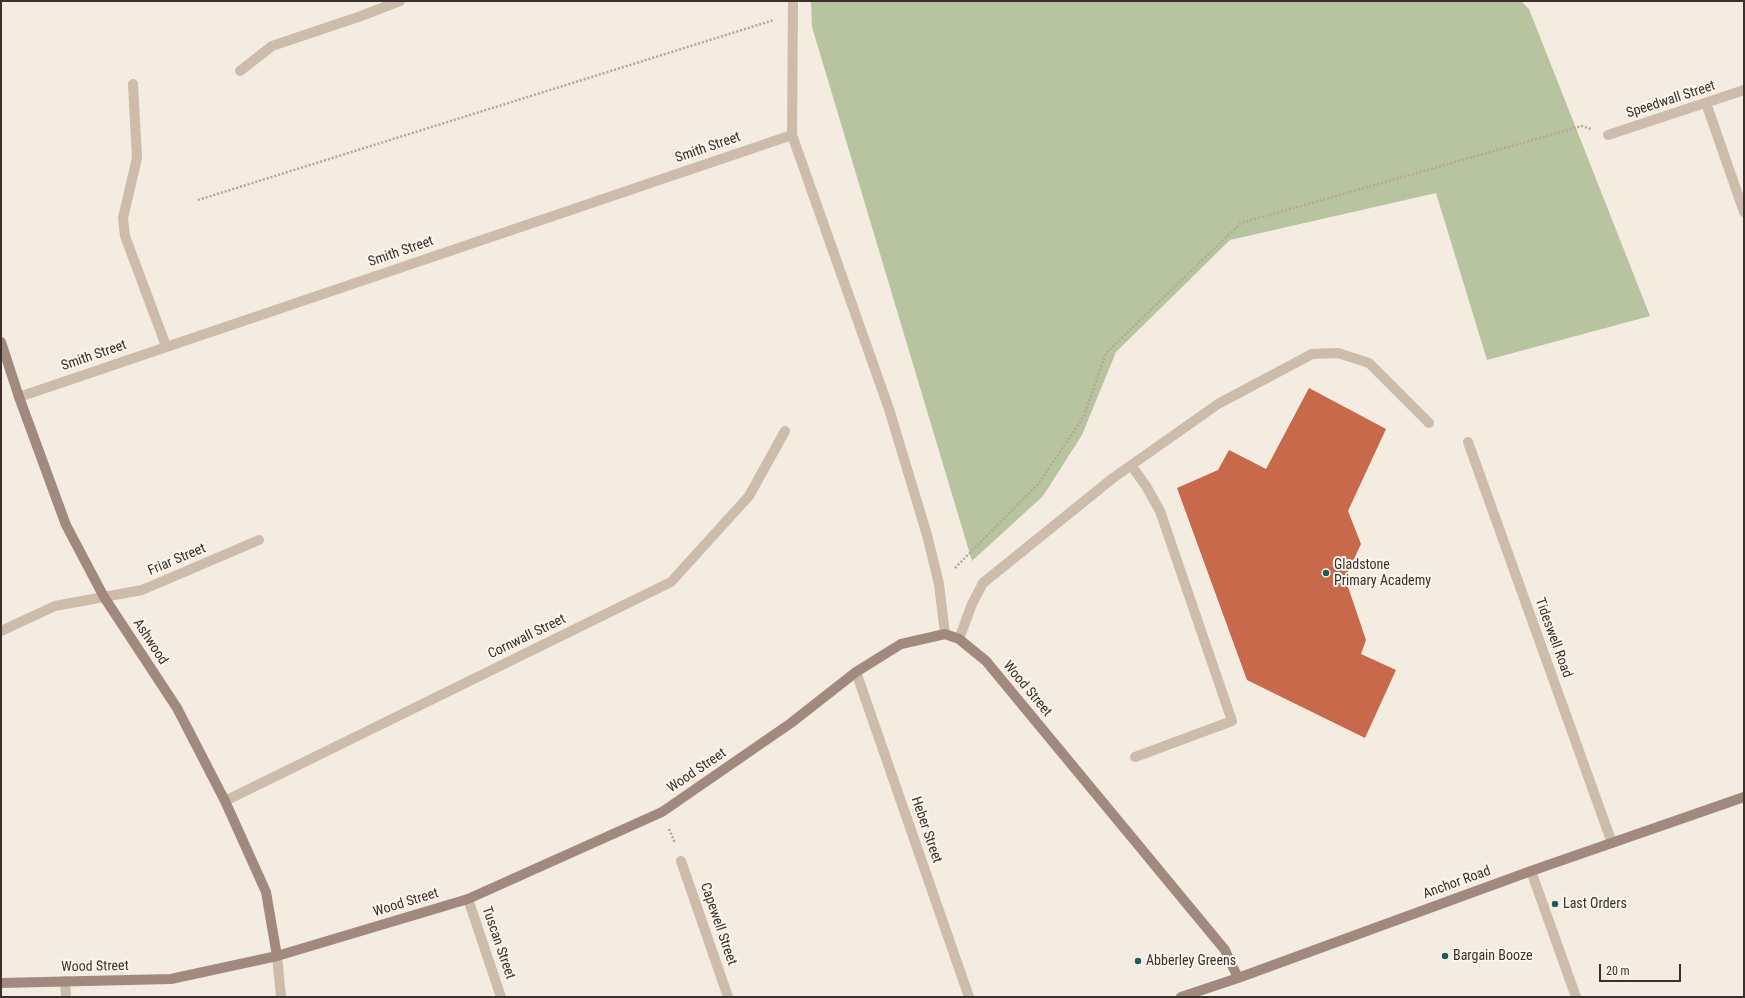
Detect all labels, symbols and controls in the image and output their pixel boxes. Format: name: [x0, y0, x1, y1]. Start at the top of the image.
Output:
street label: Speedwall Street: [1624, 78, 1718, 122]
street label: Smith Street: [673, 129, 743, 167]
street label: Smith Street: [366, 233, 436, 271]
street label: Smith Street: [59, 337, 129, 375]
street label: Friar Street: [146, 540, 208, 580]
place label: Gladstone Primary Academy: [1334, 557, 1431, 590]
marker: Gladstone Primary Academy: [1321, 568, 1331, 578]
street label: Tideswell Road: [1531, 596, 1575, 680]
street label: Cornwall Street: [485, 611, 569, 663]
street label: Ashwood: [129, 616, 171, 668]
street label: Wood Street: [999, 658, 1055, 720]
street label: Wood Street: [664, 745, 730, 797]
street label: Heber Street: [907, 795, 945, 865]
street label: Anchor Road: [1421, 863, 1493, 903]
street label: Capewell Street: [696, 881, 740, 967]
street label: Wood Street: [371, 885, 441, 921]
place label: Last Orders: [1563, 896, 1627, 912]
marker: Last Orders: [1550, 899, 1560, 909]
street label: Tuscan Street: [478, 904, 518, 982]
place label: Bargain Booze: [1453, 948, 1532, 964]
marker: Bargain Booze: [1440, 951, 1450, 961]
place label: Abberley Greens: [1146, 953, 1236, 969]
marker: Abberley Greens: [1133, 956, 1143, 966]
scale bar: [1601, 956, 1683, 982]
street label: Wood Street: [61, 958, 129, 976]
text: 20 m: [1606, 964, 1630, 978]

